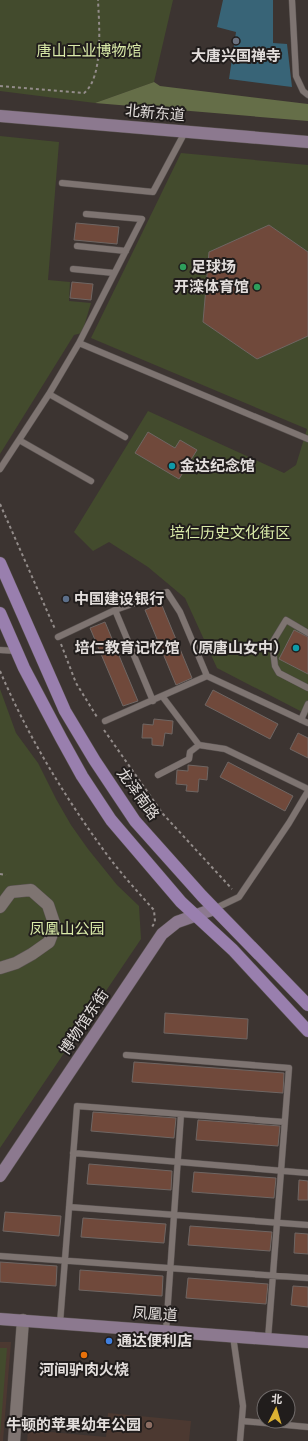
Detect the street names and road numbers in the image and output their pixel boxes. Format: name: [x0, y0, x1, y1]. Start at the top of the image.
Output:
street label: 北新东道: [124, 101, 186, 125]
street label: 龙泽南路: [113, 764, 163, 824]
street label: 博物馆东街: [56, 986, 112, 1058]
street label: 凤凰道: [132, 1303, 178, 1325]

